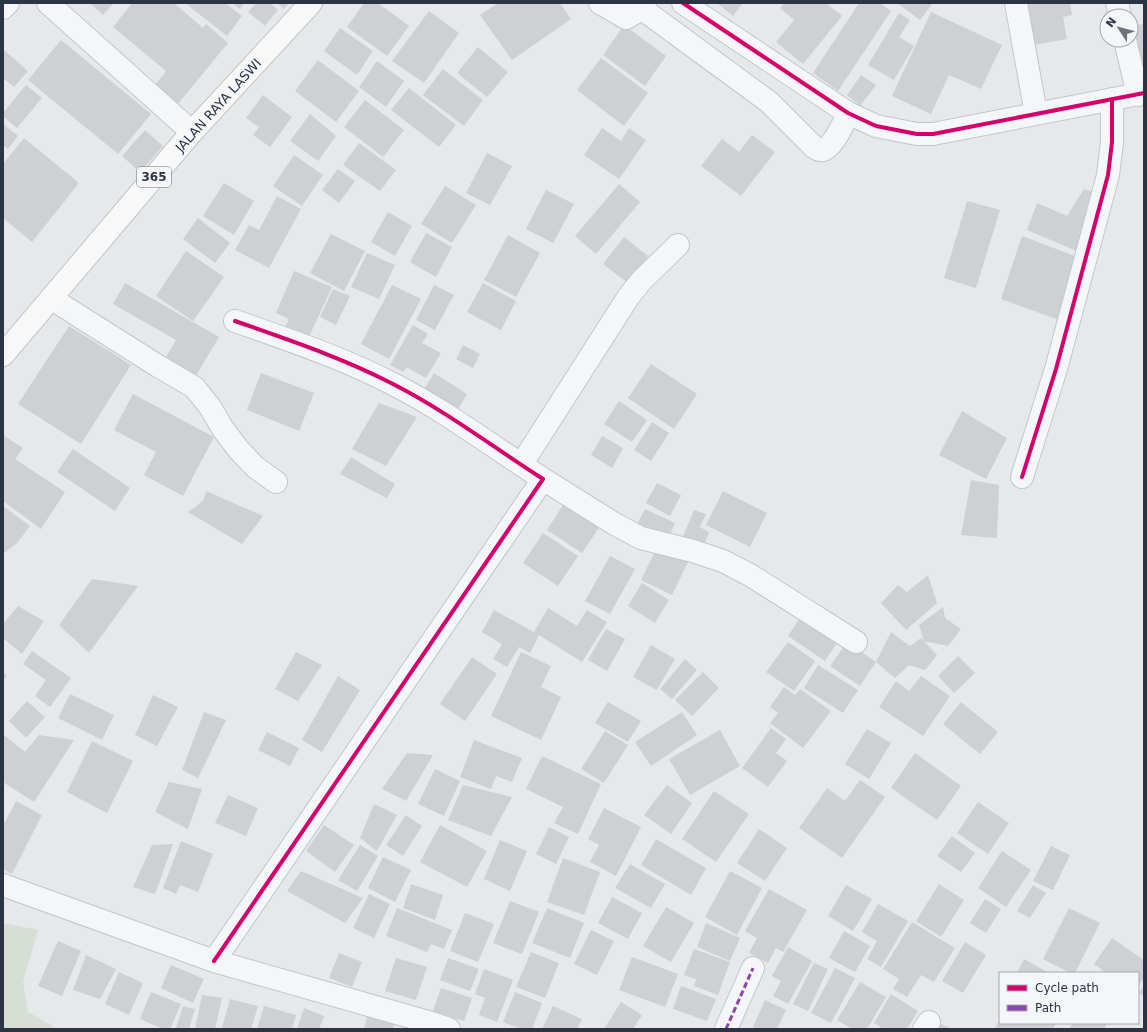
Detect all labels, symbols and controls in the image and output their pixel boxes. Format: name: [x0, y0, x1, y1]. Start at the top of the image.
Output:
north arrow: [1099, 8, 1139, 48]
text: N: [1103, 15, 1119, 30]
street label: JALAN RAYA LASWI: [172, 56, 264, 156]
road number: 365: [137, 167, 171, 187]
legend: [999, 972, 1139, 1024]
text: Cycle path: [1035, 981, 1099, 995]
text: Path: [1035, 1001, 1061, 1015]

